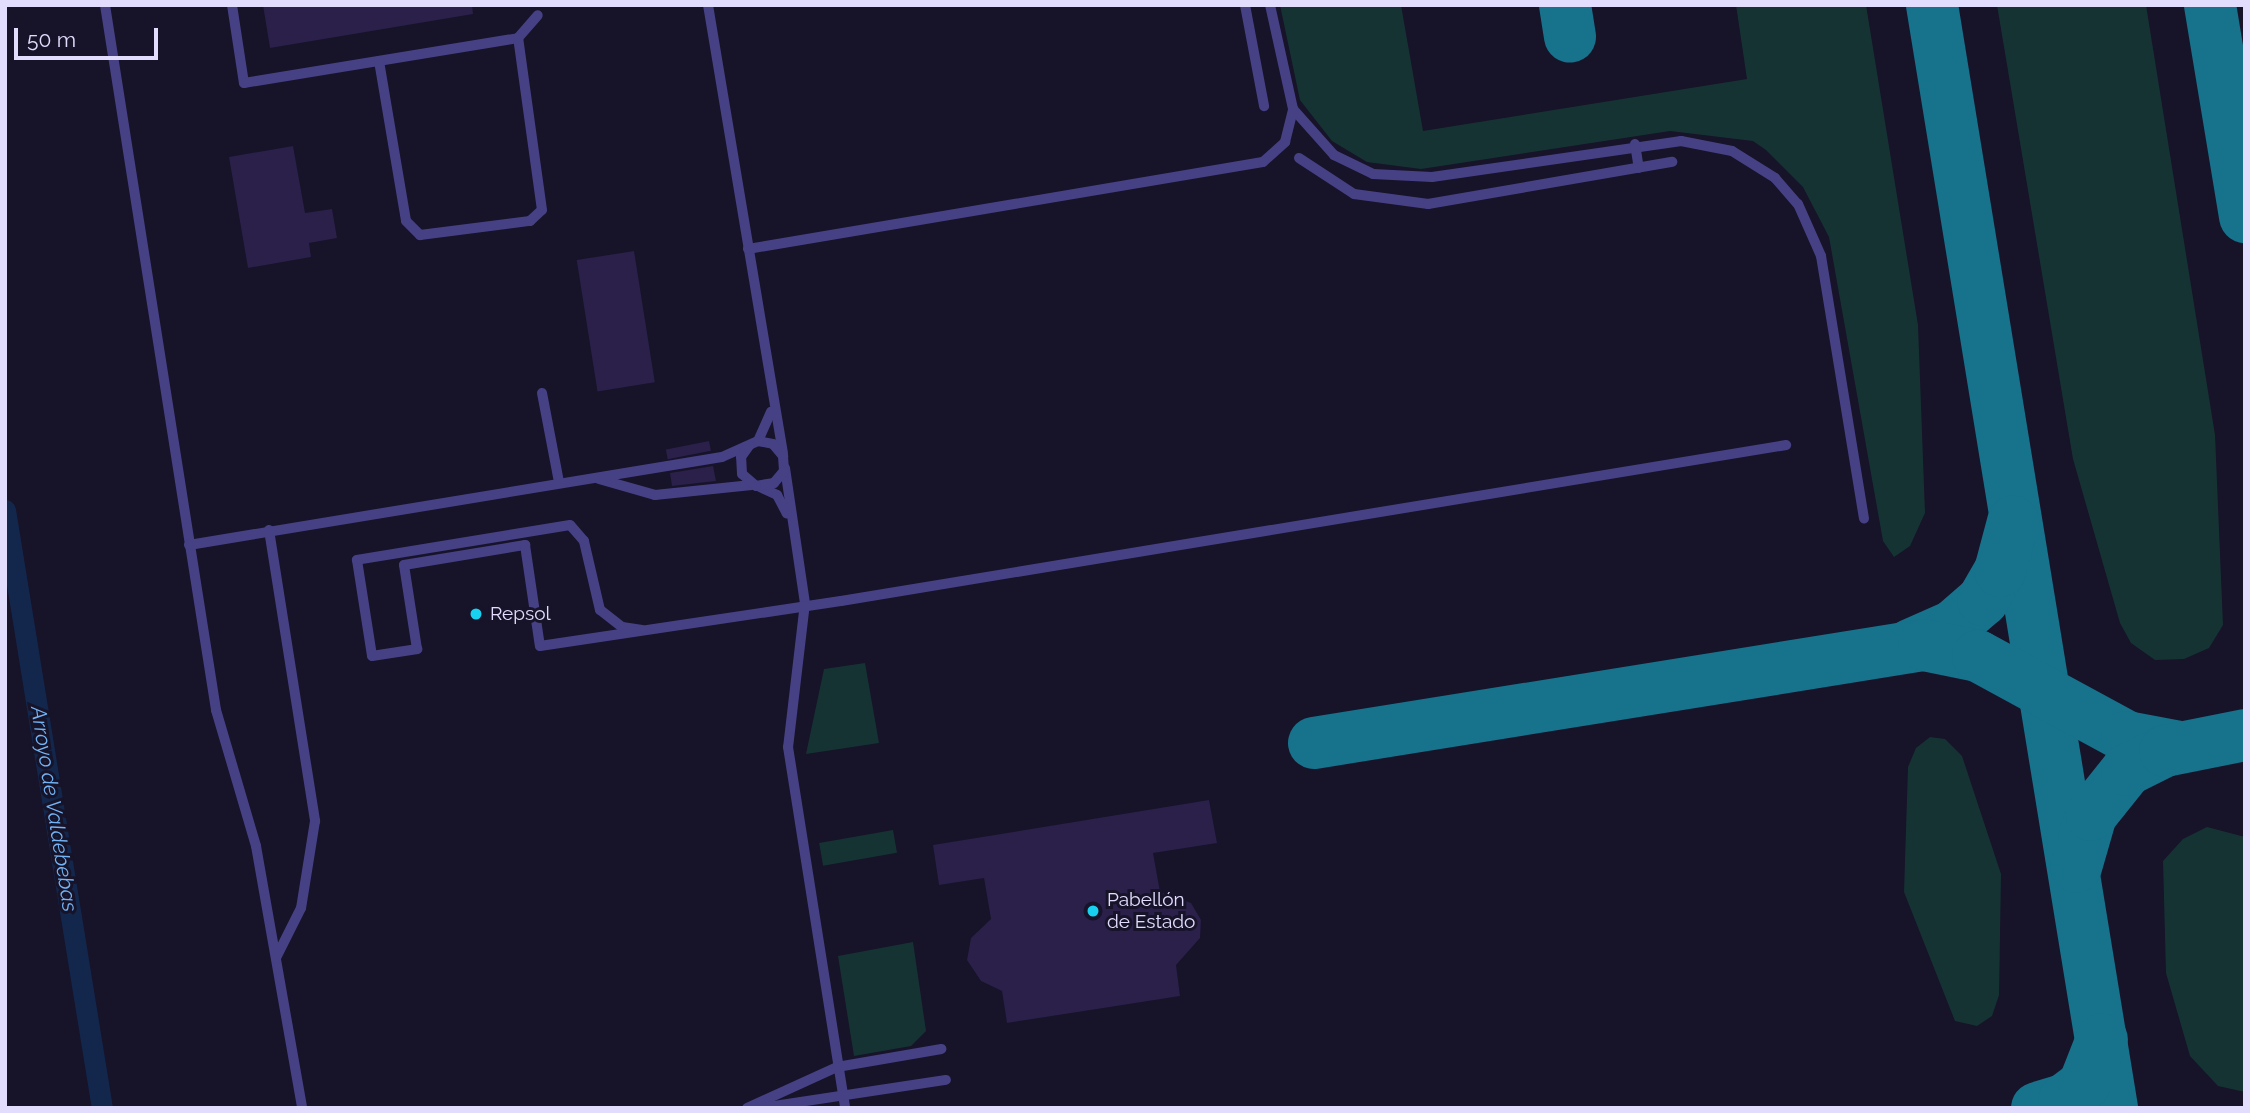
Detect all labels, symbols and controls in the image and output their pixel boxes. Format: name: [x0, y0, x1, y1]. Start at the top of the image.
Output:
scale bar: [18, 14, 161, 58]
text: 50 m: [27, 27, 76, 52]
place label: Repsol: [490, 603, 551, 625]
marker: Repsol: [468, 606, 484, 622]
water label: Arroyo de Valdebebas: [25, 704, 83, 914]
place label: Pabellón de Estado: [1107, 889, 1195, 933]
marker: Pabellón de Estado: [1085, 903, 1101, 919]

